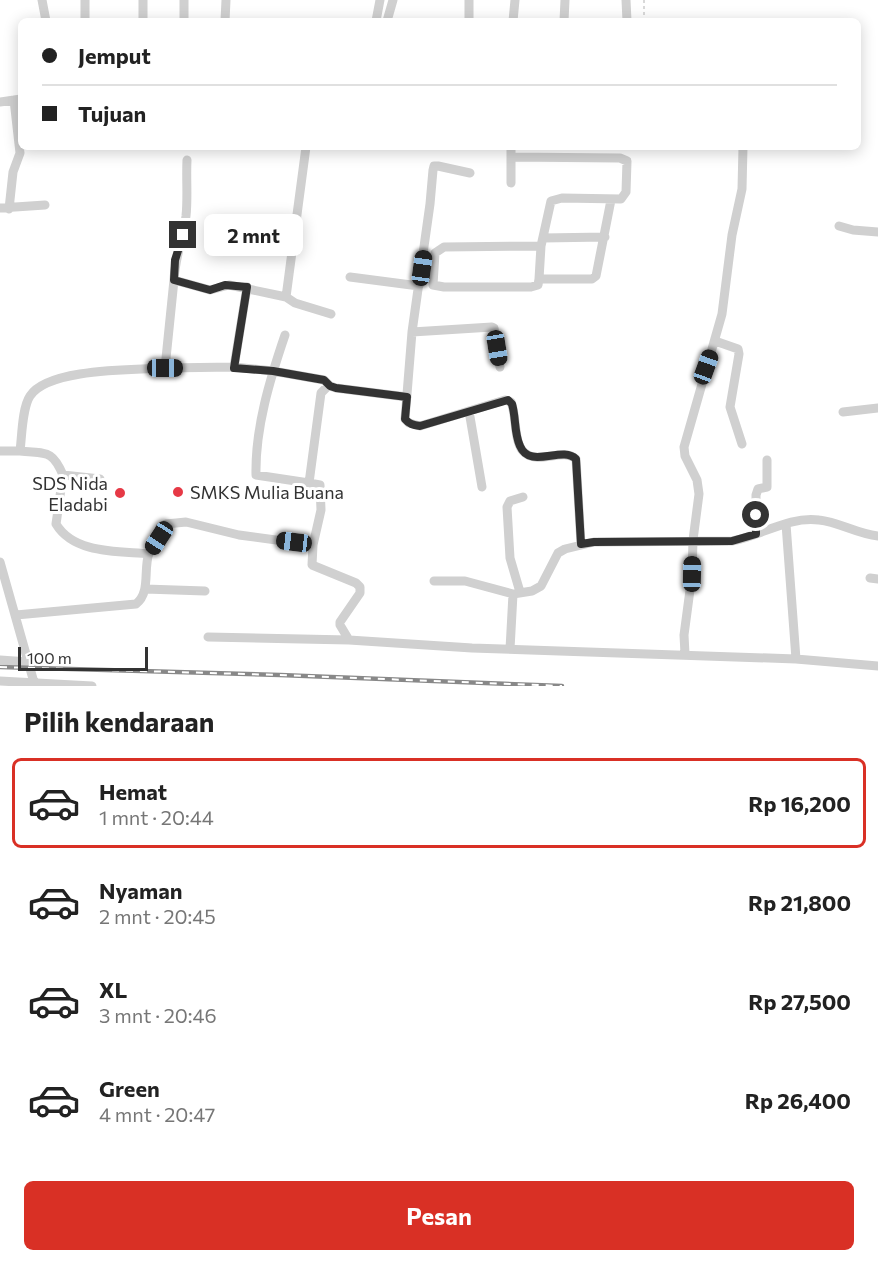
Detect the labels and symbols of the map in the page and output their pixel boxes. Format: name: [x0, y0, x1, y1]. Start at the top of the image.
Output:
callout: 2 mnt: [204, 214, 303, 256]
route end: [169, 221, 196, 248]
car: [411, 249, 433, 287]
car: [485, 329, 509, 367]
car: [691, 347, 721, 387]
car: [147, 359, 183, 377]
place label: SDS Nida Eladabi: [32, 472, 108, 515]
place label: SMKS Mulia Buana: [190, 481, 344, 503]
marker: SMKS Mulia Buana: [171, 485, 185, 499]
marker: SDS Nida Eladabi: [113, 486, 127, 500]
route start: [742, 501, 769, 528]
car: [142, 518, 176, 558]
car: [275, 531, 313, 553]
car: [683, 556, 701, 592]
scale bar: [18, 644, 148, 672]

